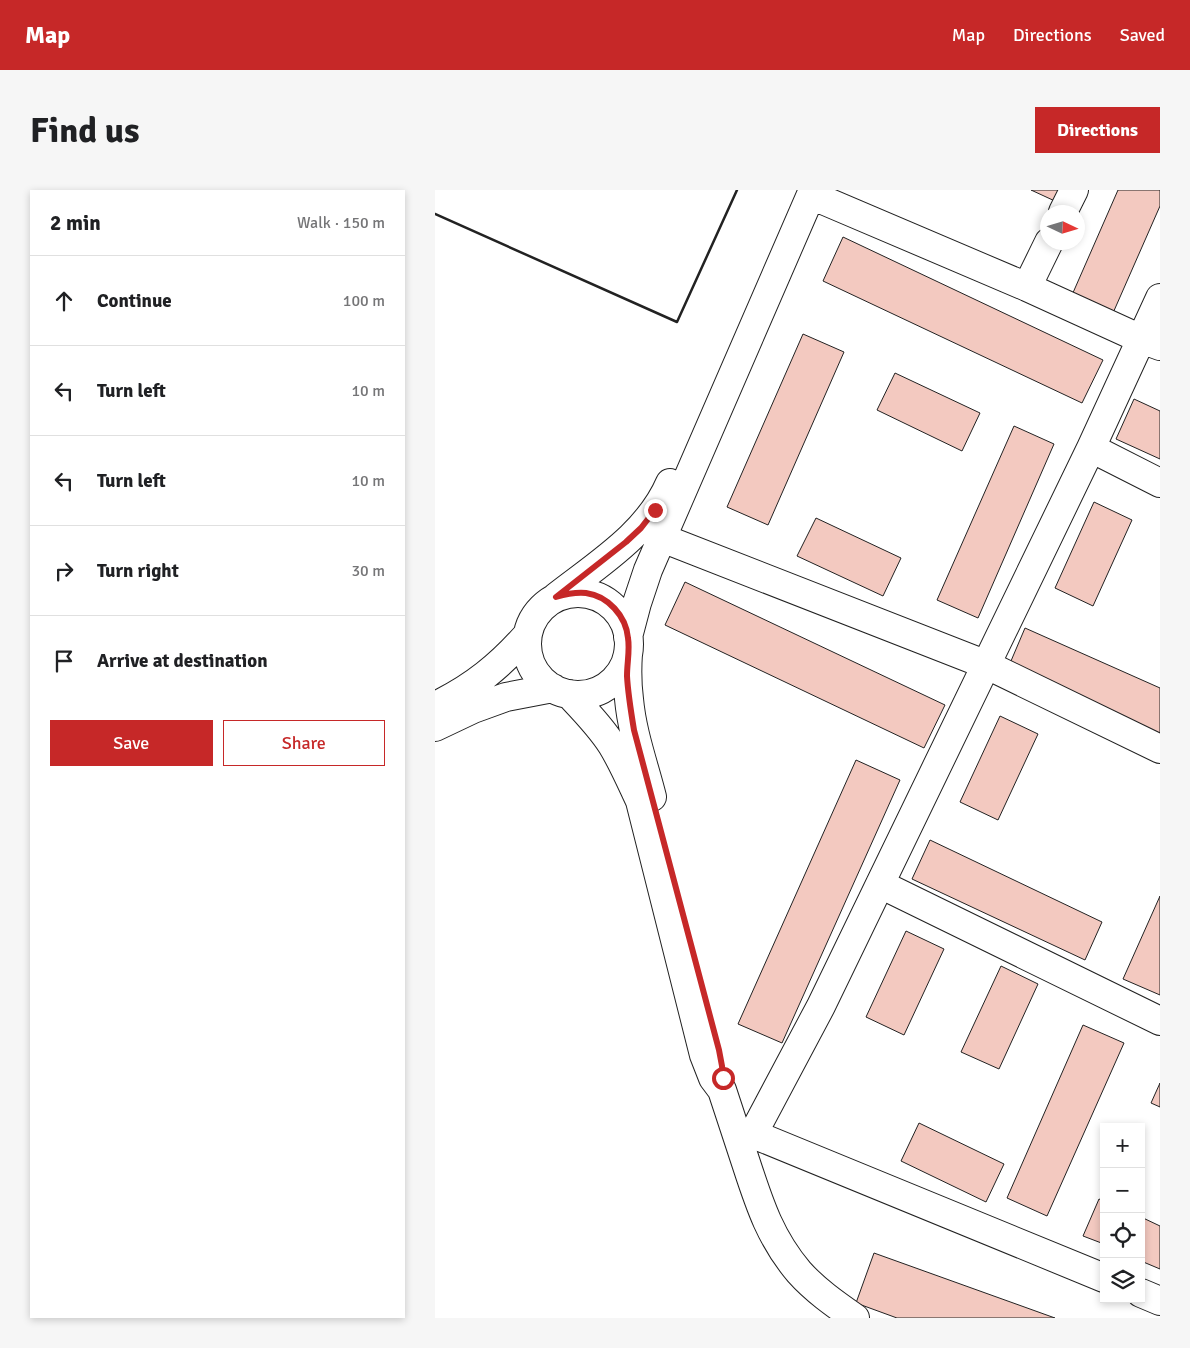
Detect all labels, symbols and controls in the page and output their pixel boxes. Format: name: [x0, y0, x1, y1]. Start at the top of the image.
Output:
text: Map: [25, 20, 70, 50]
text: Map: [952, 24, 985, 46]
text: Directions: [1013, 24, 1092, 46]
text: Saved: [1120, 24, 1165, 46]
button: Directions: [1035, 107, 1160, 153]
text: Find us: [30, 109, 140, 152]
north arrow: [1040, 205, 1085, 250]
text: 2 min: [50, 210, 101, 236]
text: Walk · 150 m: [297, 213, 385, 233]
icon: ahead: [50, 287, 78, 315]
text: Continue: [97, 289, 172, 313]
text: 100 m: [343, 291, 385, 311]
icon: left: [50, 377, 78, 405]
text: Turn left: [97, 379, 166, 403]
text: 10 m: [351, 381, 385, 401]
icon: left: [50, 467, 78, 495]
text: Turn left: [97, 469, 166, 493]
text: 10 m: [351, 471, 385, 491]
route end: [644, 499, 667, 522]
icon: right: [50, 557, 78, 585]
text: Turn right: [97, 559, 179, 583]
text: 30 m: [351, 561, 385, 581]
icon: arrive: [50, 647, 78, 675]
text: Arrive at destination: [97, 649, 268, 673]
button: Save: [50, 720, 213, 766]
button: Share: [223, 720, 385, 766]
route start: [712, 1067, 735, 1090]
map controls: [1100, 1123, 1145, 1303]
button: +: [1100, 1123, 1145, 1168]
button: −: [1100, 1168, 1145, 1213]
button: locate: [1100, 1213, 1145, 1258]
button: layers: [1100, 1258, 1145, 1303]

